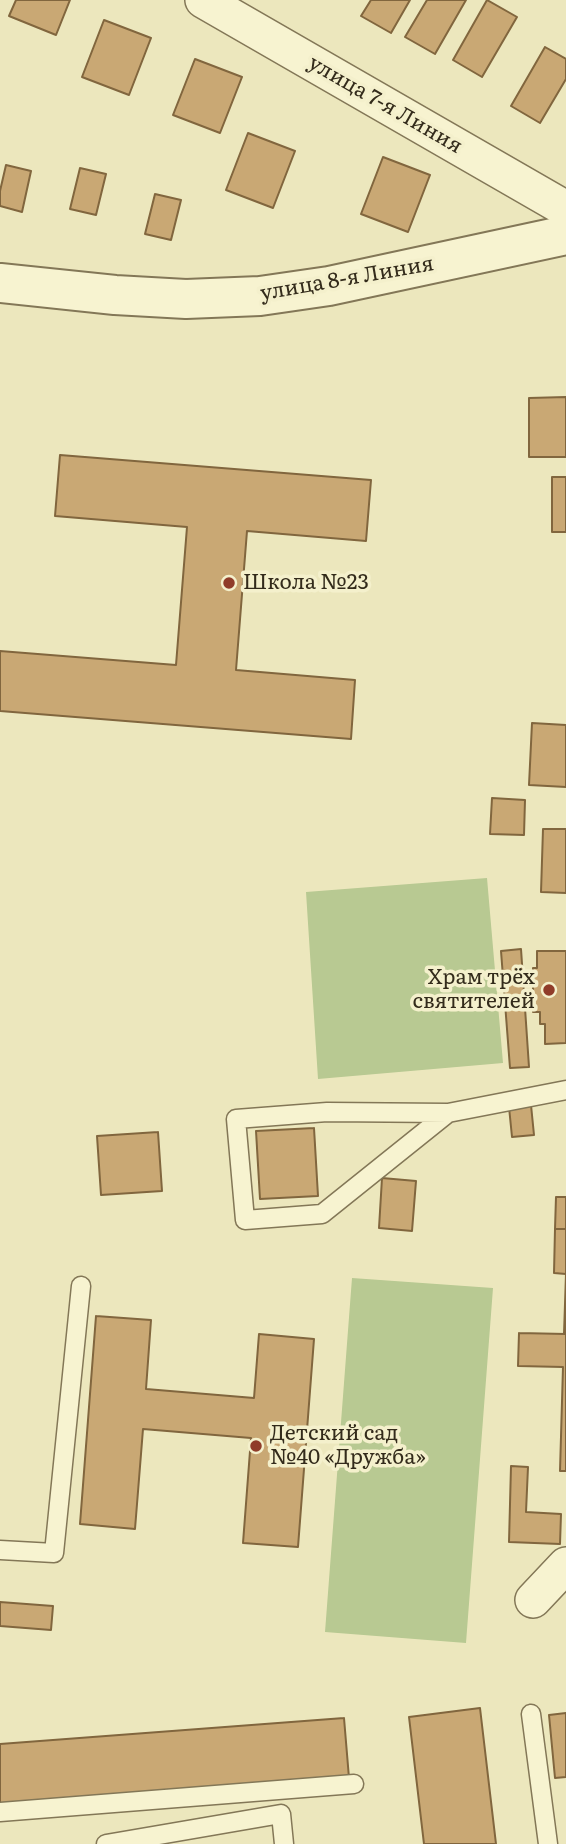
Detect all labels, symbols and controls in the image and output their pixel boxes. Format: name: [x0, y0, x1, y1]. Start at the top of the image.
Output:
street label: улица 7-я Линия: [303, 51, 467, 159]
street label: улица 8-я Линия: [258, 251, 436, 307]
place label: Школа №23: [243, 570, 369, 596]
marker: Школа №23: [221, 575, 237, 591]
place label: Храм трёх святителей: [413, 965, 535, 1015]
marker: Храм трёх святителей: [541, 982, 557, 998]
place label: Детский сад №40 «Дружба»: [270, 1421, 426, 1471]
marker: Детский сад №40 «Дружба»: [248, 1438, 264, 1454]

